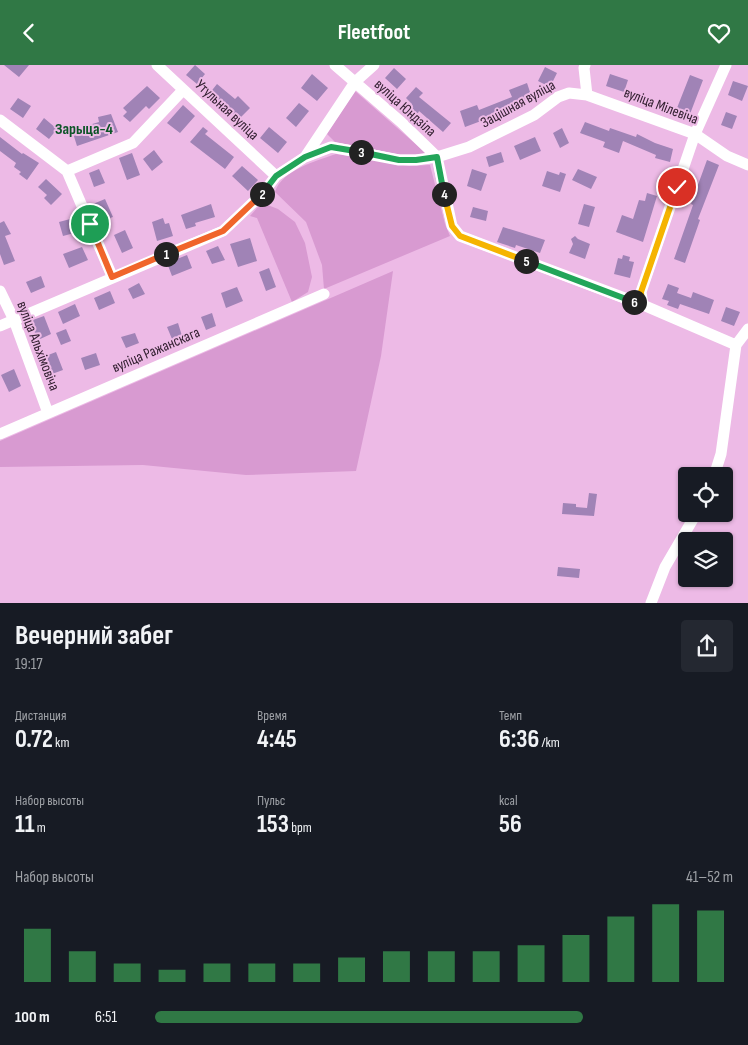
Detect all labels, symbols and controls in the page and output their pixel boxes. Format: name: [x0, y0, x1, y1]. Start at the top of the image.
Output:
icon: back: [15, 19, 43, 47]
text: Fleetfoot: [338, 19, 410, 46]
icon: heart: [705, 19, 733, 47]
street label: вуліца Юндзіла: [370, 75, 440, 141]
street label: Утульная вуліца: [191, 76, 263, 144]
street label: Зацішная вуліца: [477, 76, 559, 132]
street label: вуліца Мілевіча: [621, 83, 701, 129]
district label: Зарыца-4: [55, 120, 114, 139]
pin: 3: [348, 139, 374, 165]
text: 3: [358, 144, 365, 161]
pin: [656, 166, 698, 208]
icon: check: [663, 173, 691, 201]
pin: 2: [250, 181, 274, 207]
pin: 4: [432, 181, 456, 207]
text: 2: [259, 186, 266, 203]
text: 4: [441, 186, 448, 203]
pin: [69, 203, 111, 245]
icon: arrive: [76, 210, 104, 238]
pin: 1: [154, 241, 178, 267]
text: 1: [164, 246, 169, 263]
pin: 5: [514, 249, 538, 273]
text: 5: [523, 253, 530, 270]
pin: 6: [622, 289, 646, 315]
text: 6: [631, 294, 638, 311]
street label: вуліца Альхімовіча: [12, 299, 64, 394]
street label: вуліца Ражанскага: [109, 323, 203, 377]
map controls: [678, 467, 733, 587]
button: locate: [678, 467, 733, 522]
button: layers: [678, 532, 733, 587]
text: Вечерний забег: [15, 619, 173, 652]
button: share: [681, 620, 733, 672]
text: 19:17: [15, 655, 43, 674]
text: Дистанция: [15, 707, 66, 724]
text: Время: [257, 707, 287, 724]
text: Темп: [499, 707, 522, 724]
text: 0.72: [15, 724, 53, 755]
text: 4:45: [257, 724, 297, 755]
text: 6:36: [499, 724, 539, 755]
text: km: [53, 734, 69, 751]
text: /km: [539, 734, 560, 751]
text: Набор высоты: [15, 792, 84, 809]
text: Пульс: [257, 792, 285, 809]
text: kcal: [499, 792, 518, 809]
text: 11: [15, 809, 35, 840]
text: 153: [257, 809, 289, 840]
text: 56: [499, 809, 522, 840]
text: m: [35, 819, 46, 836]
text: bpm: [289, 819, 312, 836]
text: Набор высоты: [15, 868, 94, 887]
text: 41–52 m: [686, 868, 733, 887]
text: 100 m: [15, 1008, 50, 1027]
text: 6:51: [95, 1008, 117, 1027]

